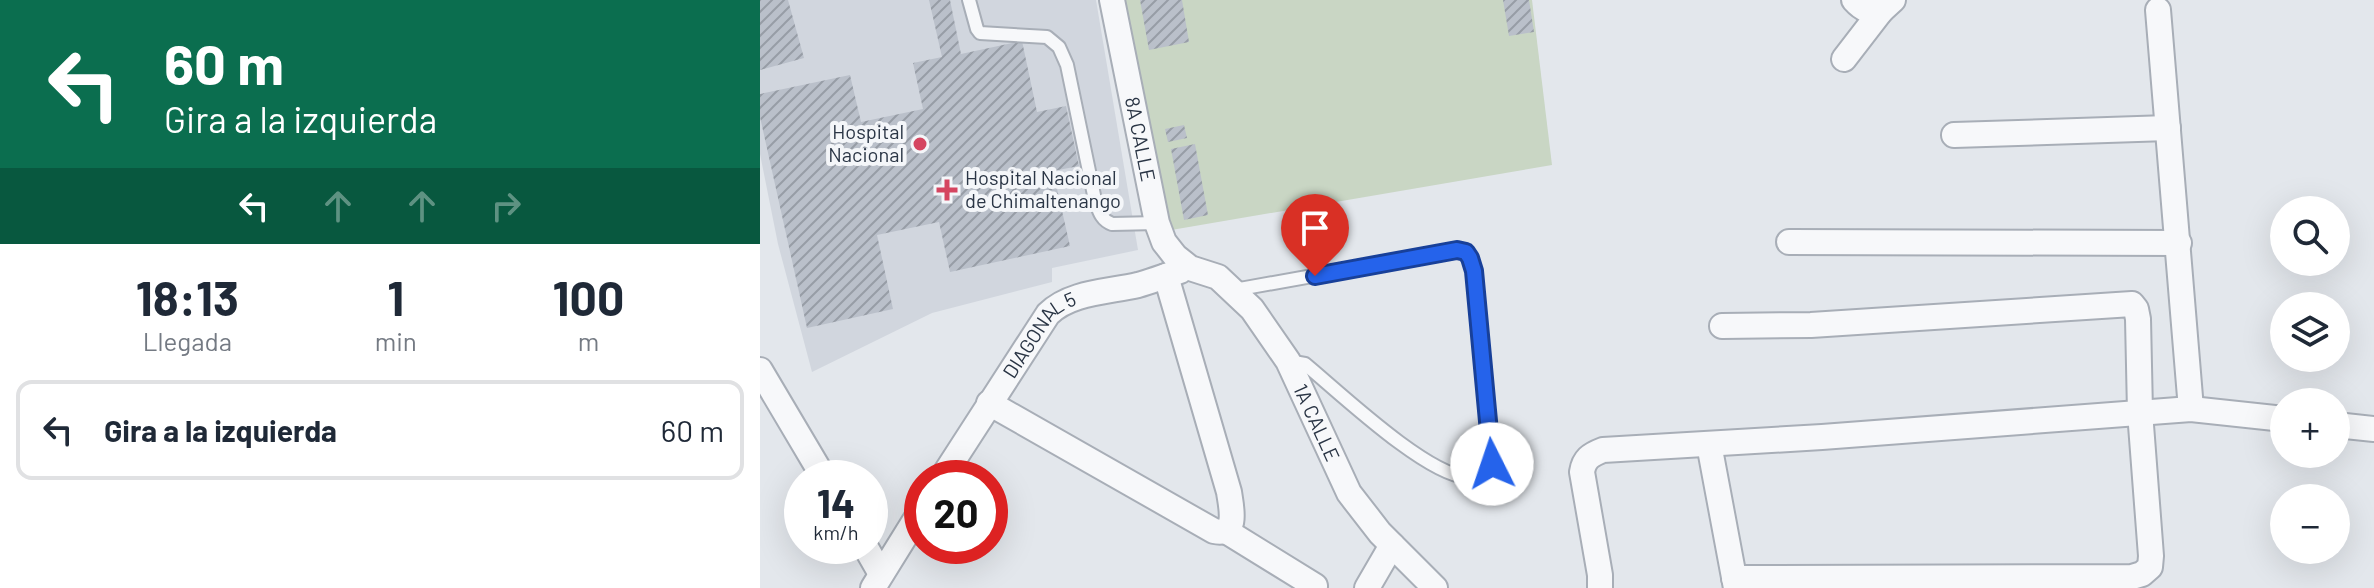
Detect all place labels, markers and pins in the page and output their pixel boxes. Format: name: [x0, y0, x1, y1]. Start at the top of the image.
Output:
place label: Hospital Nacional: [828, 119, 904, 166]
marker: Hospital Nacional: [911, 135, 929, 153]
place label: Hospital Nacional de Chimaltenango: [965, 165, 1121, 212]
marker: Hospital Nacional de Chimaltenango: [936, 179, 958, 201]
pin: [1281, 194, 1349, 276]

